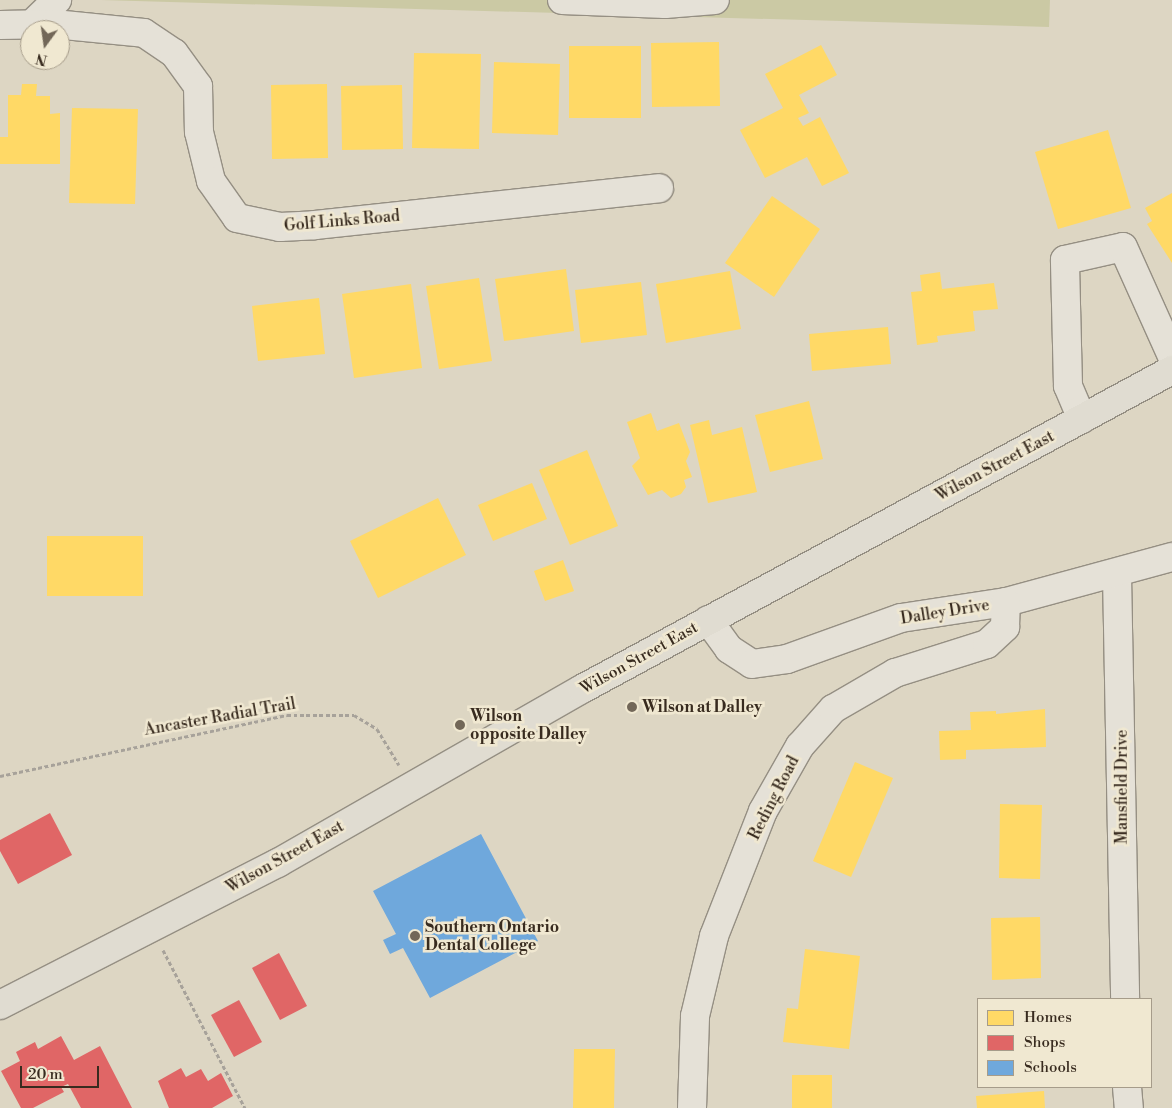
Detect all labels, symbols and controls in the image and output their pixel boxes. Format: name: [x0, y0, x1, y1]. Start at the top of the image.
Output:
north arrow: [20, 20, 70, 70]
text: N: [34, 49, 49, 69]
street label: Golf Links Road: [283, 206, 401, 236]
street label: Wilson Street East: [932, 427, 1058, 505]
street label: Dalley Drive: [899, 595, 991, 629]
street label: Wilson Street East: [577, 618, 701, 698]
street label: Ancaster Radial Trail: [143, 694, 297, 740]
place label: Wilson at Dalley: [642, 697, 762, 717]
marker: Wilson at Dalley: [626, 701, 638, 713]
place label: Wilson opposite Dalley: [470, 706, 587, 744]
marker: Wilson opposite Dalley: [454, 719, 466, 731]
street label: Mansfield Drive: [1112, 730, 1132, 844]
street label: Reding Road: [745, 753, 803, 843]
street label: Wilson Street East: [223, 817, 347, 897]
place label: Southern Ontario Dental College: [425, 917, 559, 955]
marker: Southern Ontario Dental College: [409, 930, 421, 942]
legend: [977, 998, 1152, 1088]
text: Homes: [1024, 1008, 1072, 1027]
text: Shops: [1024, 1033, 1065, 1052]
scale bar: [22, 1056, 101, 1088]
text: Schools: [1024, 1058, 1077, 1077]
text: 20 m: [28, 1065, 63, 1084]

